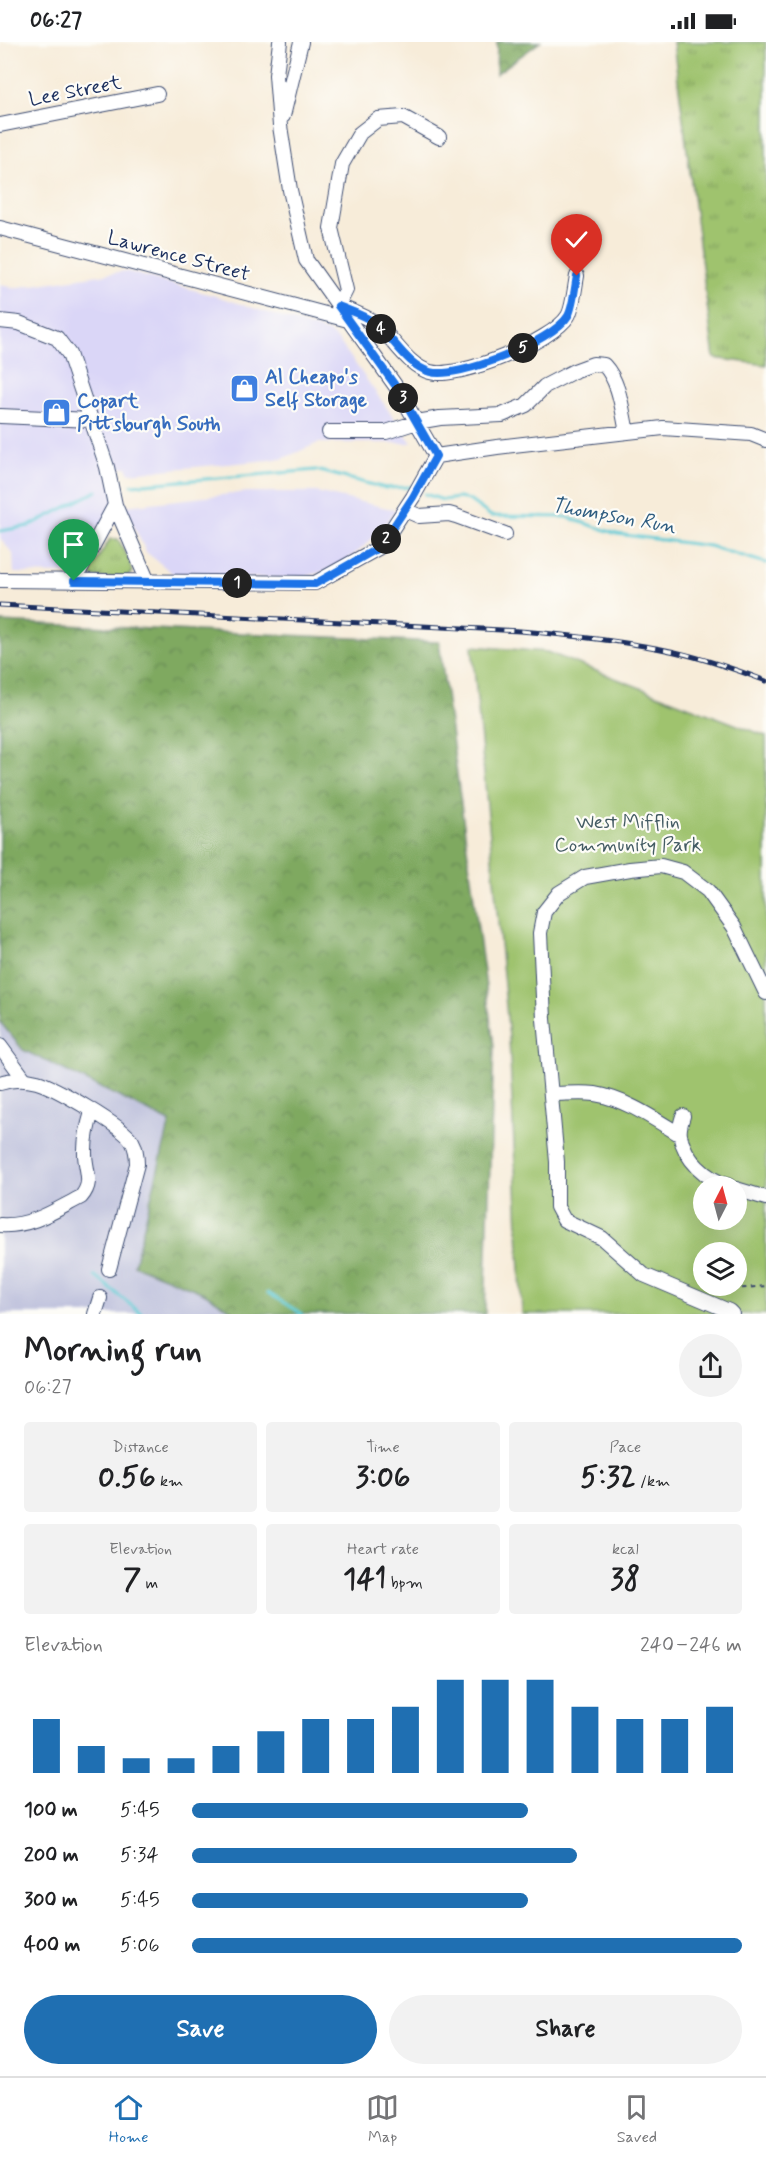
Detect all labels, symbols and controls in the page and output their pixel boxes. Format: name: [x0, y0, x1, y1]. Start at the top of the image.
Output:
text: 06:27: [30, 7, 82, 35]
street label: Lee Street: [27, 69, 124, 114]
pin: [551, 214, 602, 276]
icon: check: [560, 223, 593, 256]
street label: Lawrence Street: [104, 224, 253, 288]
pin: 4: [366, 314, 396, 344]
text: 4: [376, 318, 386, 339]
pin: 5: [508, 333, 538, 363]
text: 5: [518, 337, 528, 358]
place label: Al Cheapo's Self Storage: [265, 364, 368, 414]
shop icon: Al Cheapo's Self Storage: [228, 372, 260, 404]
pin: 3: [388, 383, 418, 413]
text: 3: [399, 387, 407, 408]
place label: Copart Pittsburgh South: [77, 388, 221, 438]
shop icon: Copart Pittsburgh South: [40, 396, 72, 428]
water label: Thompson Run: [549, 491, 679, 541]
pin: [48, 519, 99, 581]
pin: 2: [371, 524, 401, 554]
icon: arrive: [57, 528, 90, 561]
text: 2: [382, 528, 390, 549]
pin: 1: [222, 568, 252, 598]
text: 1: [233, 572, 241, 593]
park label: West Mifflin Community Park: [554, 809, 702, 859]
north arrow: [693, 1176, 747, 1230]
map controls: [693, 1176, 747, 1296]
button: layers: [693, 1242, 747, 1296]
text: Morning run: [24, 1329, 202, 1373]
button: share: [679, 1334, 742, 1397]
text: 06:27: [24, 1374, 71, 1401]
text: Distance: [113, 1437, 169, 1458]
text: Time: [366, 1437, 400, 1458]
text: Pace: [609, 1437, 641, 1458]
text: 0.56: [98, 1458, 156, 1497]
text: 3:06: [356, 1458, 410, 1497]
text: 5:32: [580, 1458, 636, 1497]
text: km: [156, 1471, 183, 1492]
text: /km: [636, 1471, 670, 1492]
text: Elevation: [109, 1539, 172, 1560]
text: Heart rate: [347, 1539, 419, 1560]
text: kcal: [612, 1539, 639, 1560]
text: 7: [123, 1560, 141, 1599]
text: 141: [343, 1560, 386, 1599]
text: 38: [610, 1560, 640, 1599]
text: m: [141, 1573, 158, 1594]
text: bpm: [386, 1573, 423, 1594]
text: Elevation: [24, 1632, 103, 1659]
text: 240–246 m: [640, 1632, 742, 1659]
text: 100 m: [24, 1797, 78, 1824]
text: 5:45: [120, 1797, 160, 1824]
text: 200 m: [24, 1842, 79, 1869]
text: 5:34: [120, 1842, 159, 1869]
text: 300 m: [24, 1887, 78, 1914]
text: 5:45: [120, 1887, 160, 1914]
text: 400 m: [24, 1932, 80, 1959]
text: 5:06: [120, 1932, 160, 1959]
button: Save: [24, 1995, 377, 2064]
button: Share: [389, 1995, 742, 2064]
tab: Home: [109, 2091, 149, 2148]
tab: Map: [366, 2091, 399, 2148]
tab: Saved: [617, 2091, 657, 2148]

